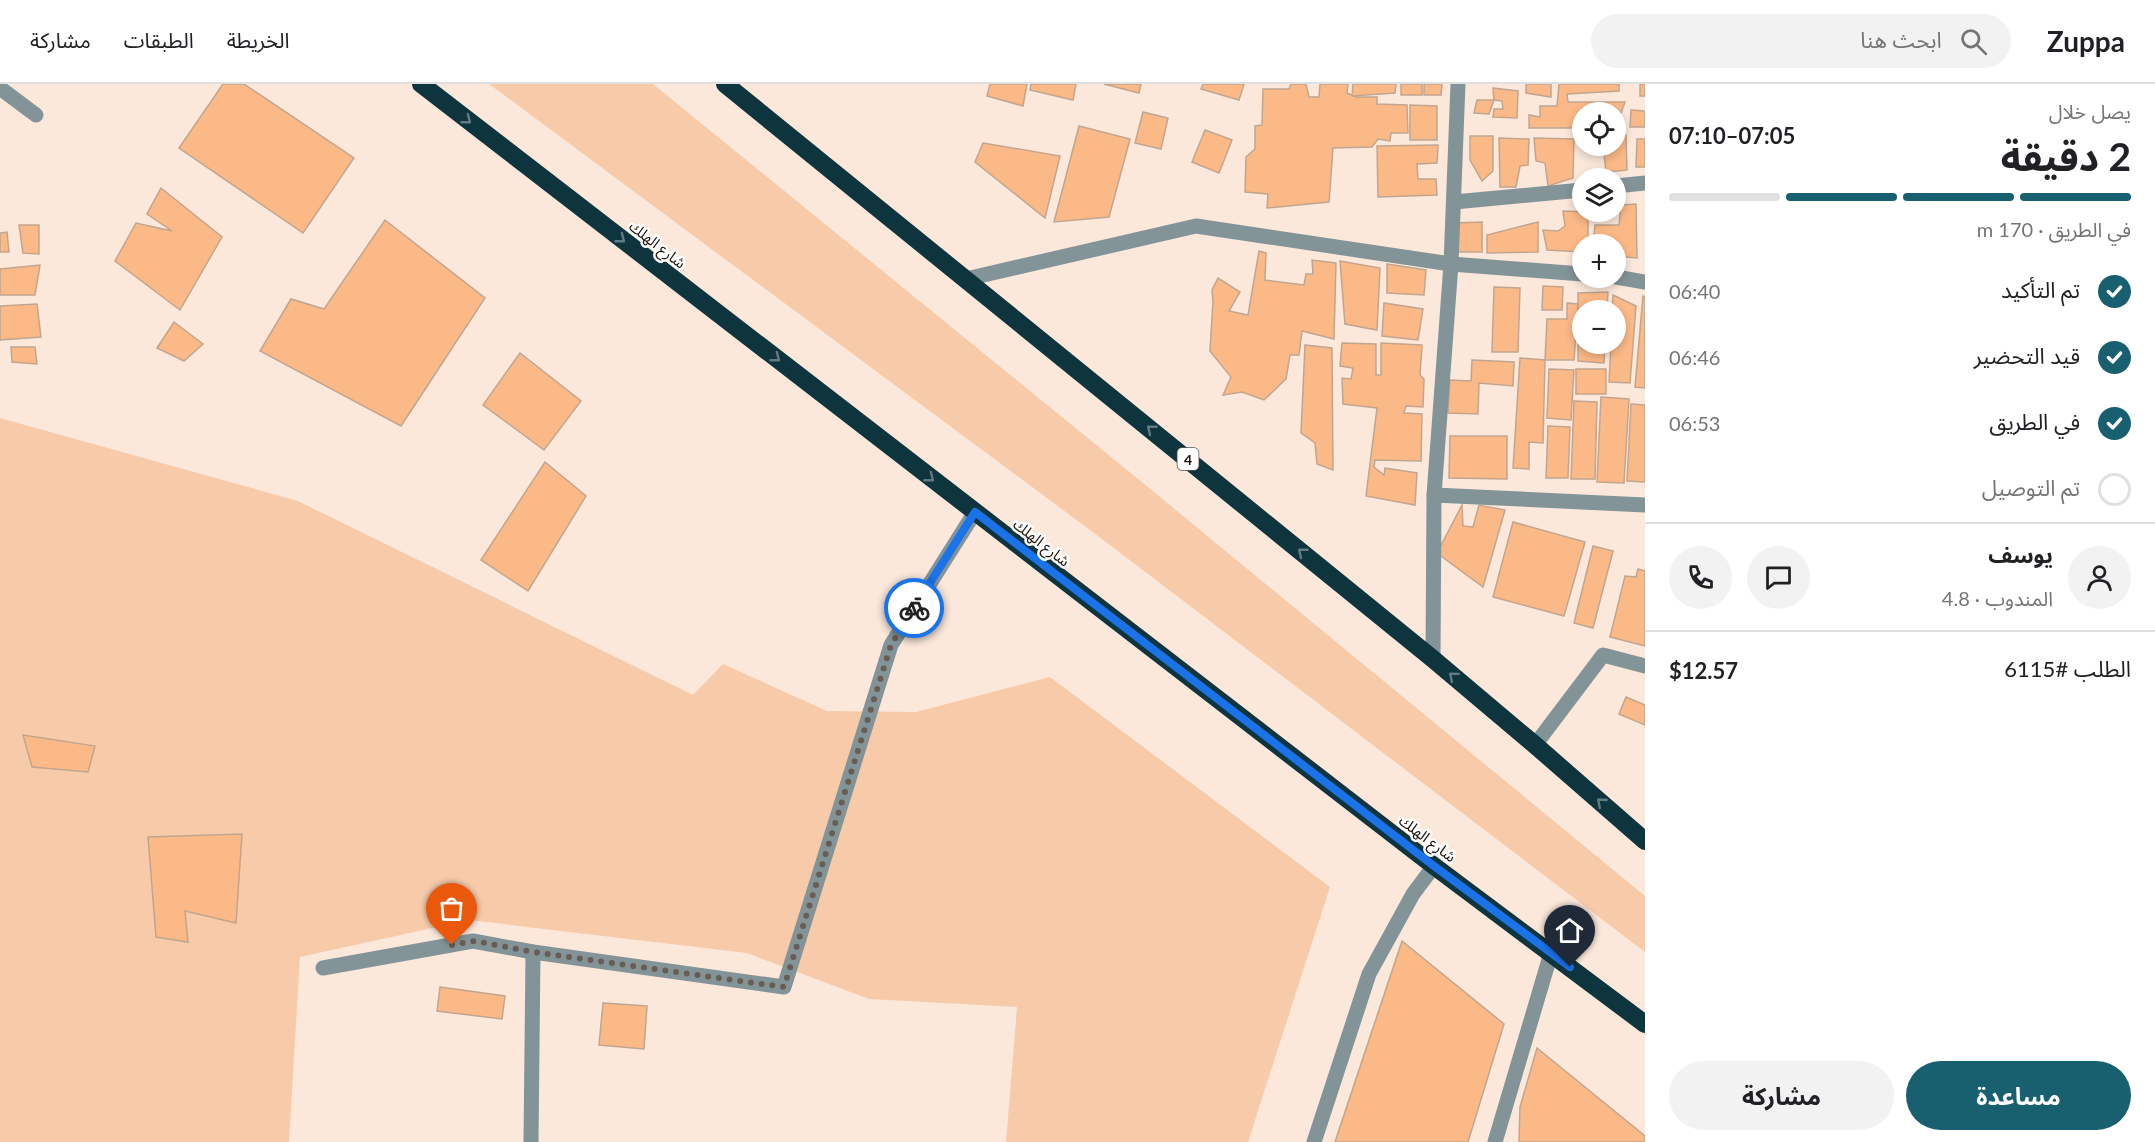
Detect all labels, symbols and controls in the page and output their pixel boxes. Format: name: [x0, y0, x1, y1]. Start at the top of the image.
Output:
search box: [1591, 14, 2011, 68]
text: Zuppa: [2047, 24, 2125, 58]
icon: search: [1957, 25, 1990, 58]
text: ابحث هنا: [1860, 26, 1942, 53]
text: مشاركة: [30, 27, 91, 52]
text: الطبقات: [124, 27, 194, 52]
text: الخريطة: [227, 27, 290, 52]
text: يصل خلال: [2049, 99, 2131, 123]
map controls: [1572, 102, 1626, 354]
button: locate: [1572, 102, 1626, 156]
one-way arrow: [460, 112, 471, 123]
text: 07:05–07:10: [1669, 122, 1795, 149]
text: 2 دقيقة: [2001, 133, 2131, 179]
button: layers: [1572, 168, 1626, 222]
street label: شارع الهلك: [624, 216, 690, 275]
text: في الطريق · 170 m: [1977, 217, 2131, 241]
one-way arrow: [615, 232, 626, 243]
button: +: [1572, 234, 1626, 288]
icon: check: [2098, 275, 2131, 308]
text: تم التأكيد: [2001, 276, 2080, 303]
text: 06:40: [1669, 279, 1720, 303]
button: −: [1572, 300, 1626, 354]
icon: check: [2098, 341, 2131, 374]
text: قيد التحضير: [1974, 342, 2080, 369]
text: 06:46: [1669, 345, 1720, 369]
one-way arrow: [769, 351, 780, 362]
icon: check: [2098, 407, 2131, 440]
text: في الطريق: [1989, 408, 2080, 435]
text: 06:53: [1669, 411, 1720, 435]
one-way arrow: [1147, 426, 1158, 437]
road number: 4: [1178, 448, 1198, 470]
one-way arrow: [923, 470, 934, 481]
text: تم التوصيل: [1982, 474, 2080, 501]
street label: شارع الهلك: [1008, 514, 1074, 573]
text: يوسف: [1988, 541, 2053, 568]
button: phone: [1669, 546, 1732, 609]
button: chat: [1747, 546, 1810, 609]
button: person: [2068, 546, 2131, 609]
one-way arrow: [1298, 549, 1309, 560]
courier: [884, 578, 944, 638]
text: المندوب · 4.8: [1942, 586, 2053, 610]
icon: bike: [898, 592, 931, 625]
text: الطلب #6115: [2004, 655, 2131, 682]
text: $12.57: [1669, 657, 1738, 684]
one-way arrow: [1449, 672, 1460, 683]
one-way arrow: [1597, 799, 1608, 810]
street label: شارع الهلك: [1394, 811, 1460, 869]
pin: [426, 883, 477, 945]
icon: bag: [435, 892, 468, 925]
pin: [1544, 905, 1595, 967]
icon: home: [1553, 914, 1586, 947]
button: مشاركة: [1669, 1061, 1894, 1130]
button: مساعدة: [1906, 1061, 2131, 1130]

